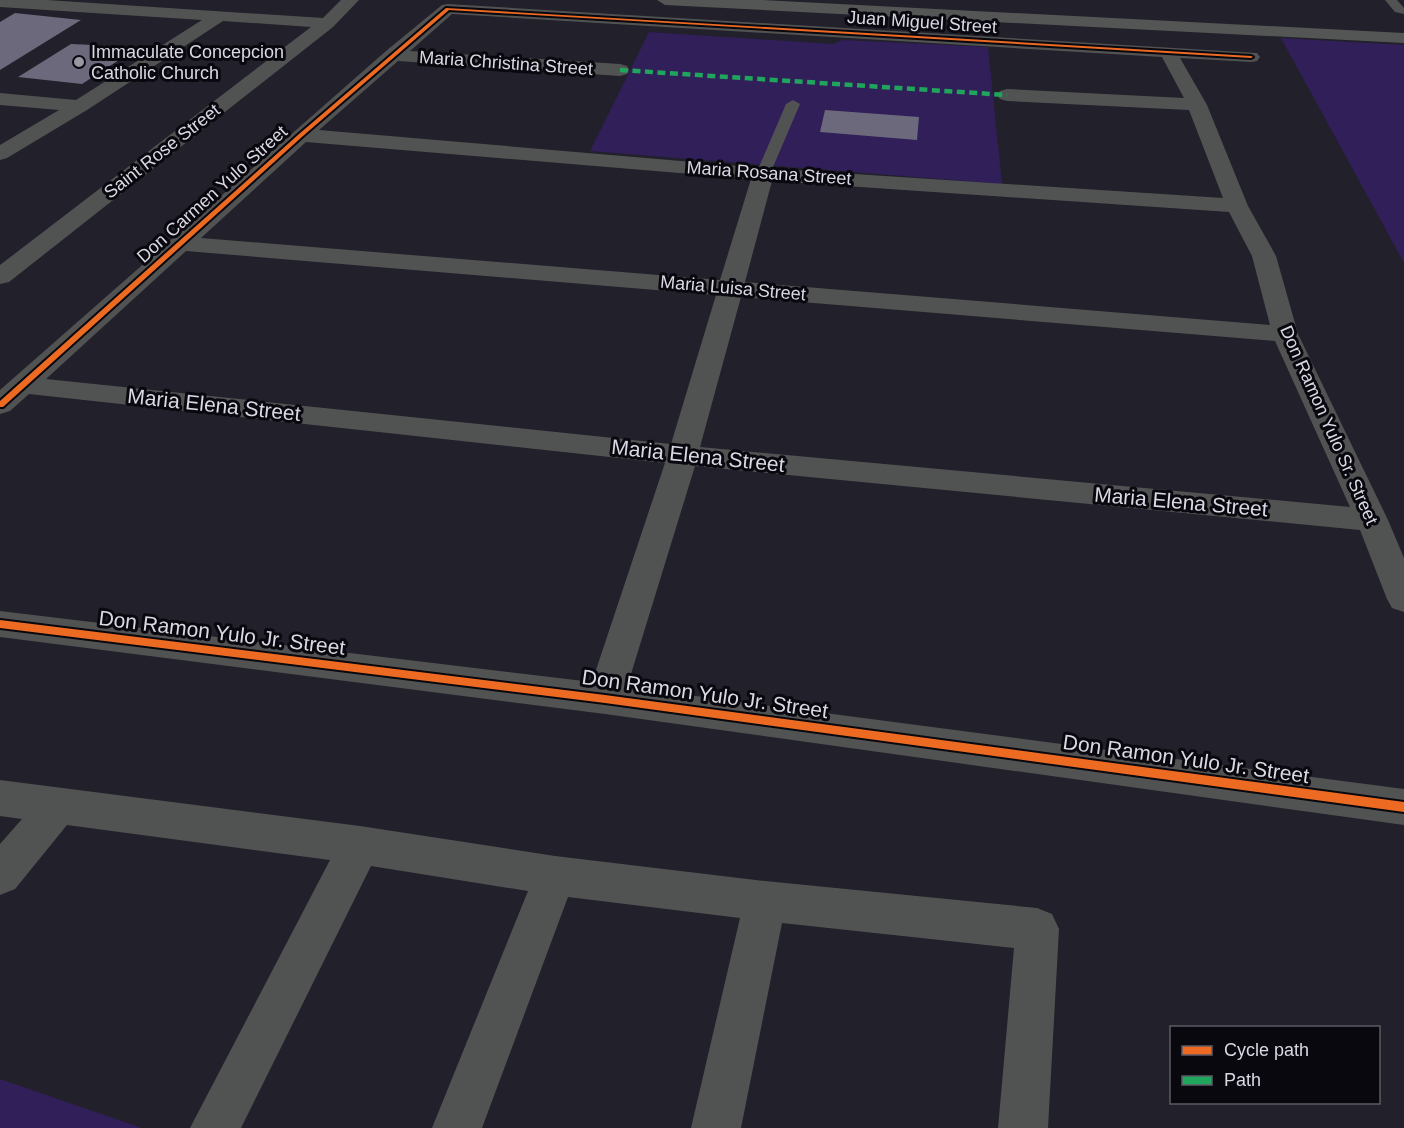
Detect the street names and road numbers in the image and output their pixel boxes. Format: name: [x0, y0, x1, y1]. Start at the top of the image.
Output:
street label: Juan Miguel Street: [846, 7, 998, 37]
street label: Maria Christina Street: [418, 47, 594, 79]
street label: Saint Rose Street: [100, 100, 224, 202]
street label: Don Carmen Yulo Street: [133, 121, 291, 267]
street label: Maria Rosana Street: [686, 157, 852, 189]
street label: Maria Luisa Street: [659, 272, 807, 304]
street label: Don Ramon Yulo Sr. Street: [1276, 322, 1382, 528]
street label: Maria Elena Street: [126, 384, 302, 425]
street label: Maria Elena Street: [610, 435, 786, 476]
street label: Maria Elena Street: [1093, 482, 1269, 521]
street label: Don Ramon Yulo Jr. Street: [97, 606, 347, 659]
street label: Don Ramon Yulo Jr. Street: [581, 665, 830, 722]
street label: Don Ramon Yulo Jr. Street: [1062, 730, 1311, 787]

